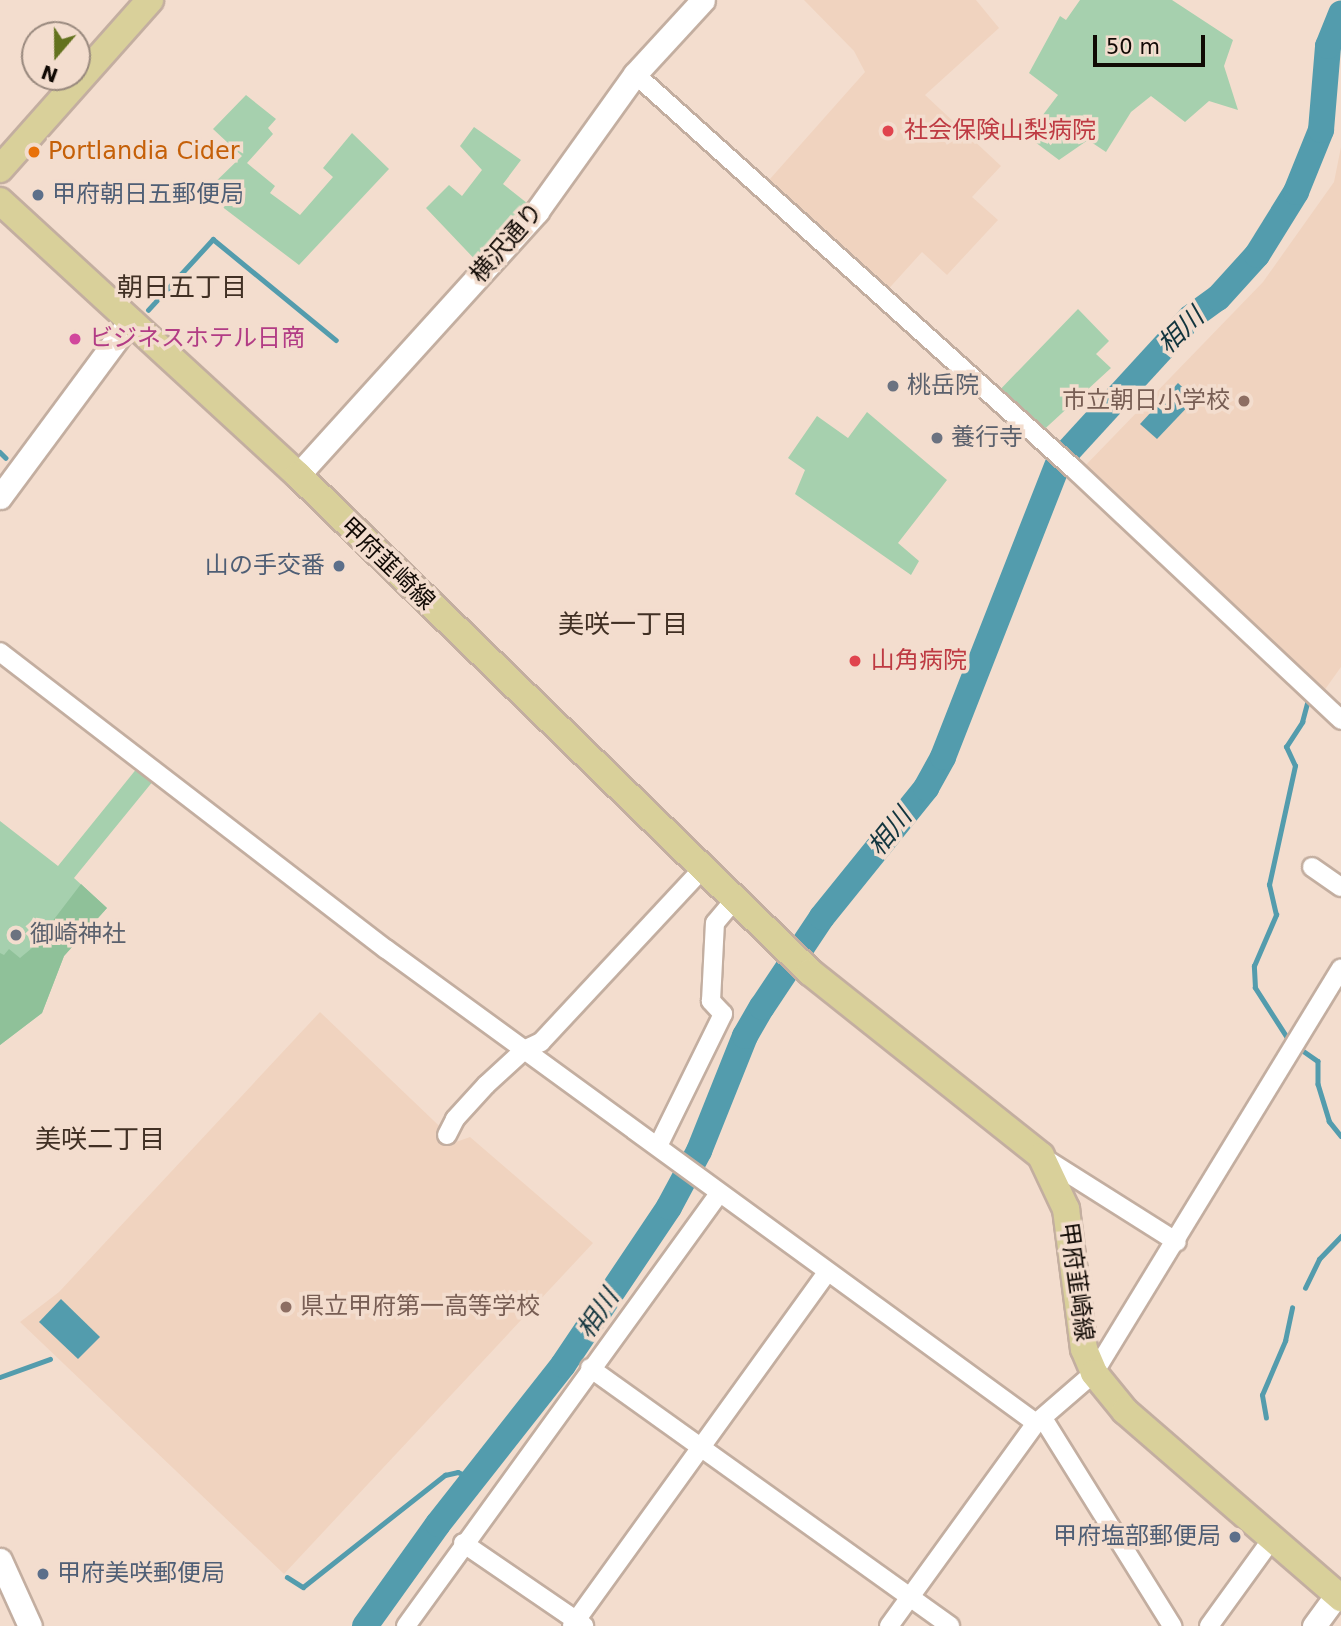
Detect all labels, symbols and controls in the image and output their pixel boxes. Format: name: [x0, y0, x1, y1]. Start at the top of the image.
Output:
north arrow: [21, 21, 91, 91]
scale bar: [1096, 21, 1208, 65]
text: 50 m: [1106, 35, 1160, 59]
text: N: [38, 61, 61, 87]
place label: 社会保険山梨病院: [904, 117, 1096, 145]
marker: 社会保険山梨病院: [878, 121, 898, 141]
place label: Portlandia Cider: [48, 138, 240, 166]
marker: Portlandia Cider: [26, 144, 42, 160]
place label: 甲府朝日五郵便局: [52, 181, 244, 209]
marker: 甲府朝日五郵便局: [30, 187, 46, 203]
street label: 横沢通り: [465, 197, 549, 289]
district label: 朝日五丁目: [117, 272, 247, 304]
water label: 相川: [1151, 302, 1211, 360]
place label: ビジネスホテル日商: [89, 325, 305, 353]
marker: ビジネスホテル日商: [67, 331, 83, 347]
place label: 桃岳院: [907, 372, 979, 400]
marker: 桃岳院: [885, 378, 901, 394]
place label: 市立朝日小学校: [1062, 387, 1230, 415]
marker: 市立朝日小学校: [1236, 393, 1252, 409]
place label: 養行寺: [951, 424, 1023, 452]
marker: 養行寺: [929, 430, 945, 446]
street label: 甲府韮崎線: [334, 512, 440, 616]
place label: 山の手交番: [205, 552, 325, 580]
marker: 山の手交番: [331, 558, 347, 574]
district label: 美咲一丁目: [558, 609, 688, 641]
place label: 山角病院: [871, 647, 967, 675]
marker: 山角病院: [845, 651, 865, 671]
water label: 相川: [862, 802, 918, 862]
place label: 御崎神社: [30, 921, 126, 949]
marker: 御崎神社: [8, 927, 24, 943]
district label: 美咲二丁目: [35, 1124, 165, 1156]
street label: 甲府韮崎線: [1053, 1221, 1099, 1343]
water label: 相川: [571, 1284, 625, 1344]
place label: 県立甲府第一高等学校: [300, 1293, 540, 1321]
marker: 県立甲府第一高等学校: [278, 1299, 294, 1315]
place label: 甲府塩部郵便局: [1053, 1523, 1221, 1551]
marker: 甲府塩部郵便局: [1227, 1529, 1243, 1545]
place label: 甲府美咲郵便局: [57, 1560, 225, 1588]
marker: 甲府美咲郵便局: [35, 1566, 51, 1582]

